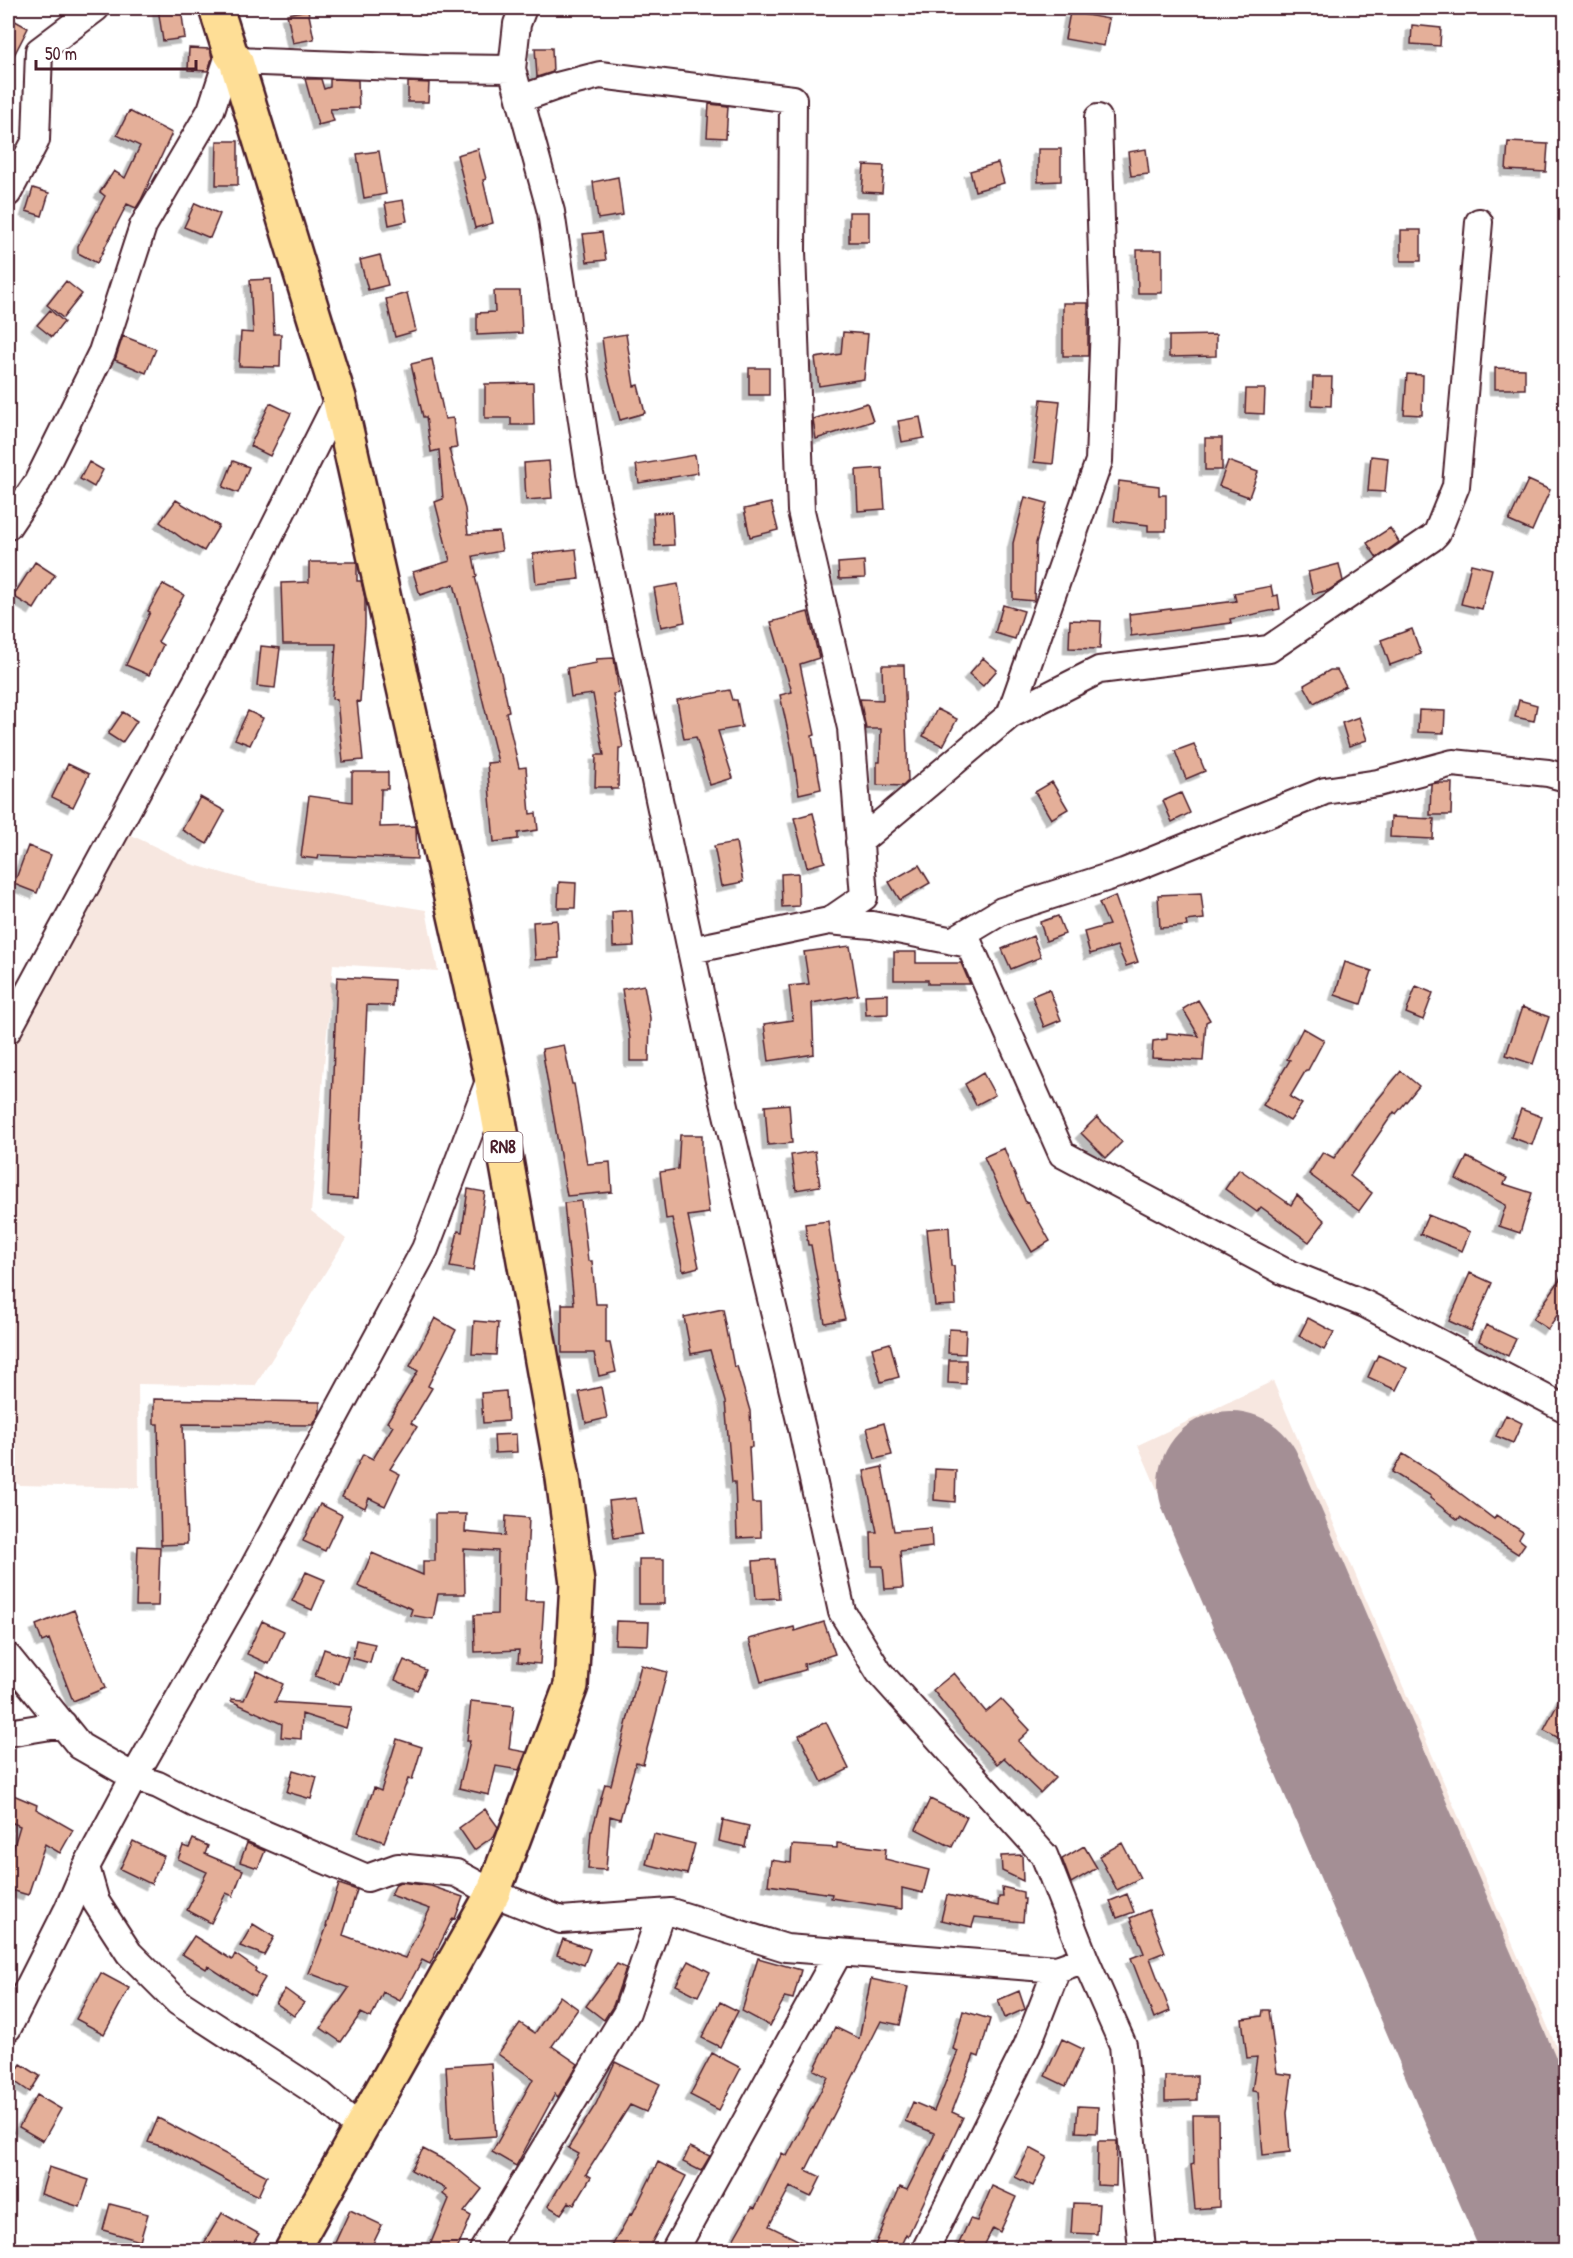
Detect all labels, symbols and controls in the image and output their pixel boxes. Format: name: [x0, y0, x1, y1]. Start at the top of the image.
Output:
scale bar: [36, 33, 196, 71]
text: 50 m: [45, 41, 77, 66]
road number: RN8: [484, 1132, 522, 1162]

